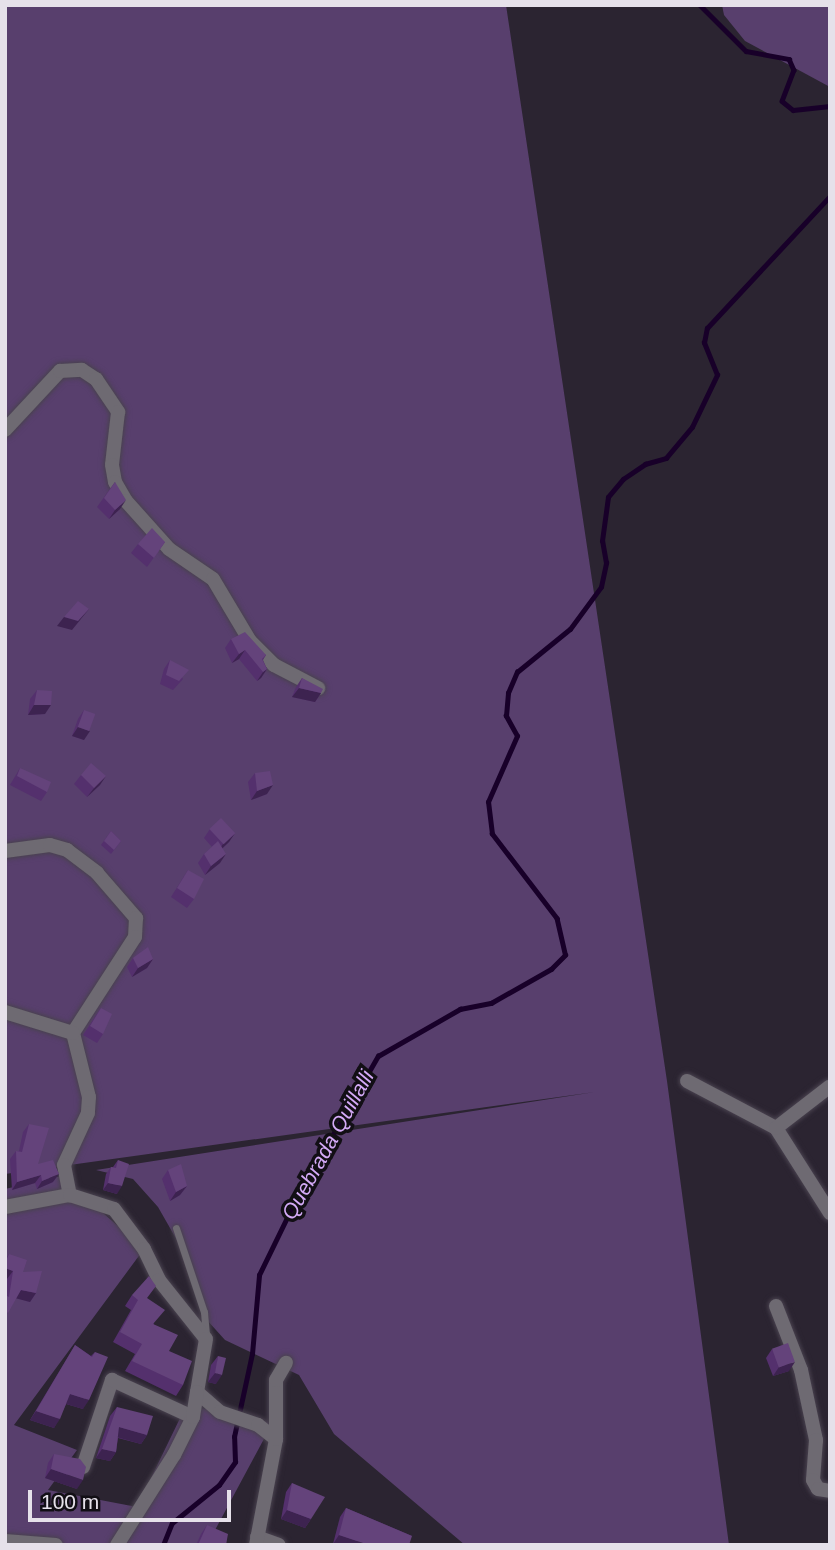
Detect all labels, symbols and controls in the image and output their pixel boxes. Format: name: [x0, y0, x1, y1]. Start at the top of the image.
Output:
water label: Quebrada Quillalli: [277, 1066, 379, 1224]
scale bar: [32, 1476, 234, 1520]
text: 100 m: [41, 1490, 99, 1513]

